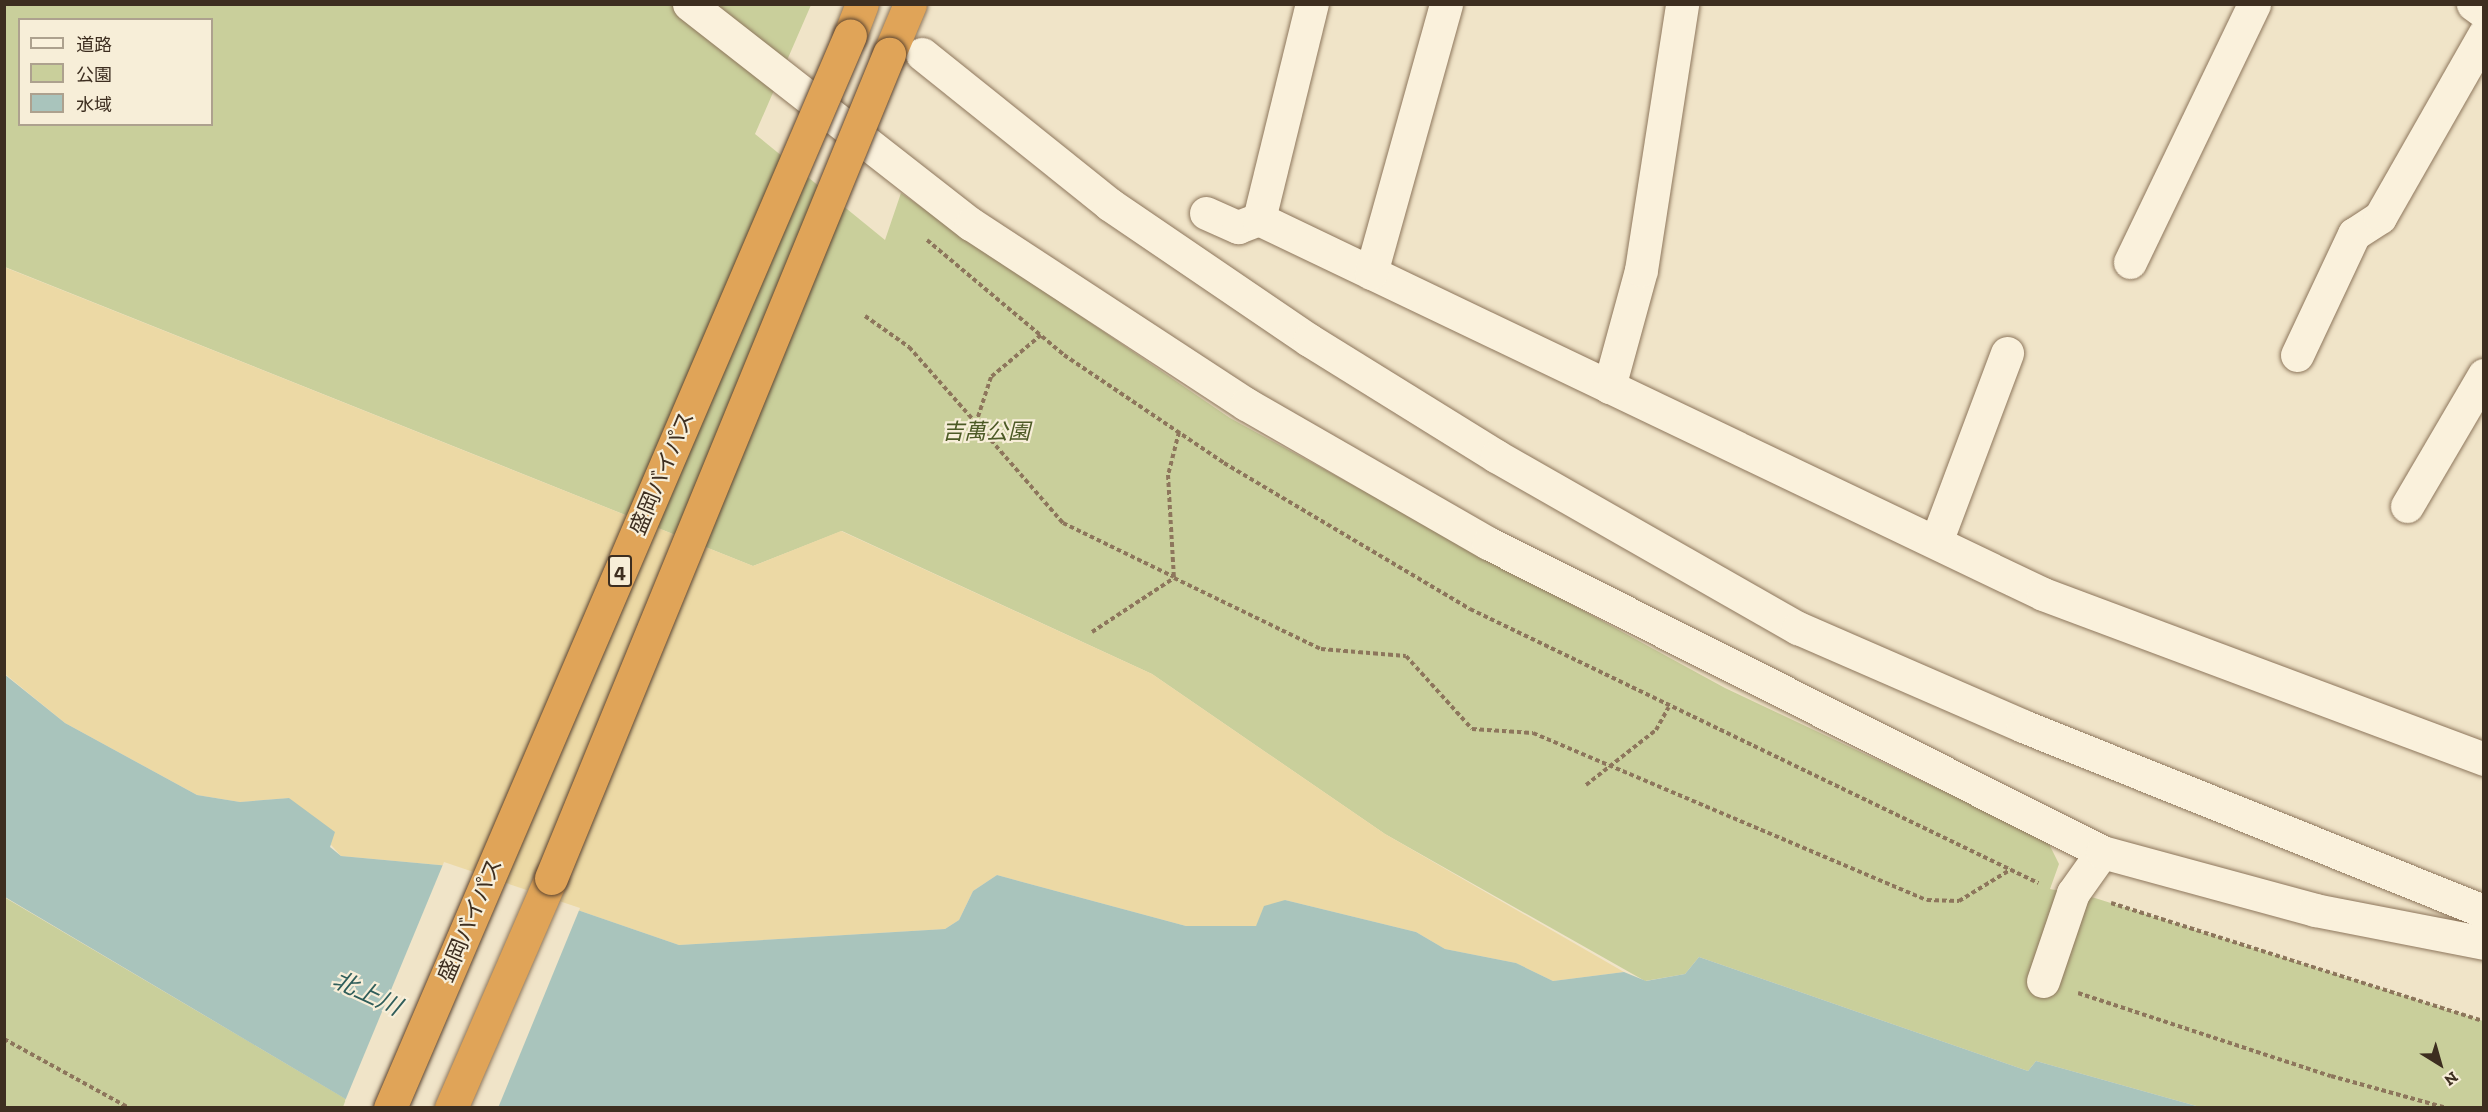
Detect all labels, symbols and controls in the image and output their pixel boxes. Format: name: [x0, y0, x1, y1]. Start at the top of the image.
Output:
legend: [18, 18, 213, 126]
text: 道路: [76, 34, 112, 56]
text: 公園: [76, 64, 112, 86]
text: 水域: [76, 94, 112, 116]
street label: 盛岡バイパス: [624, 407, 700, 539]
park label: 吉萬公園: [942, 419, 1030, 445]
road number: 4: [608, 553, 632, 589]
street label: 盛岡バイパス: [432, 854, 508, 986]
water label: 北上川: [328, 965, 406, 1021]
north arrow: [2410, 1034, 2470, 1094]
text: N: [2441, 1068, 2462, 1090]

